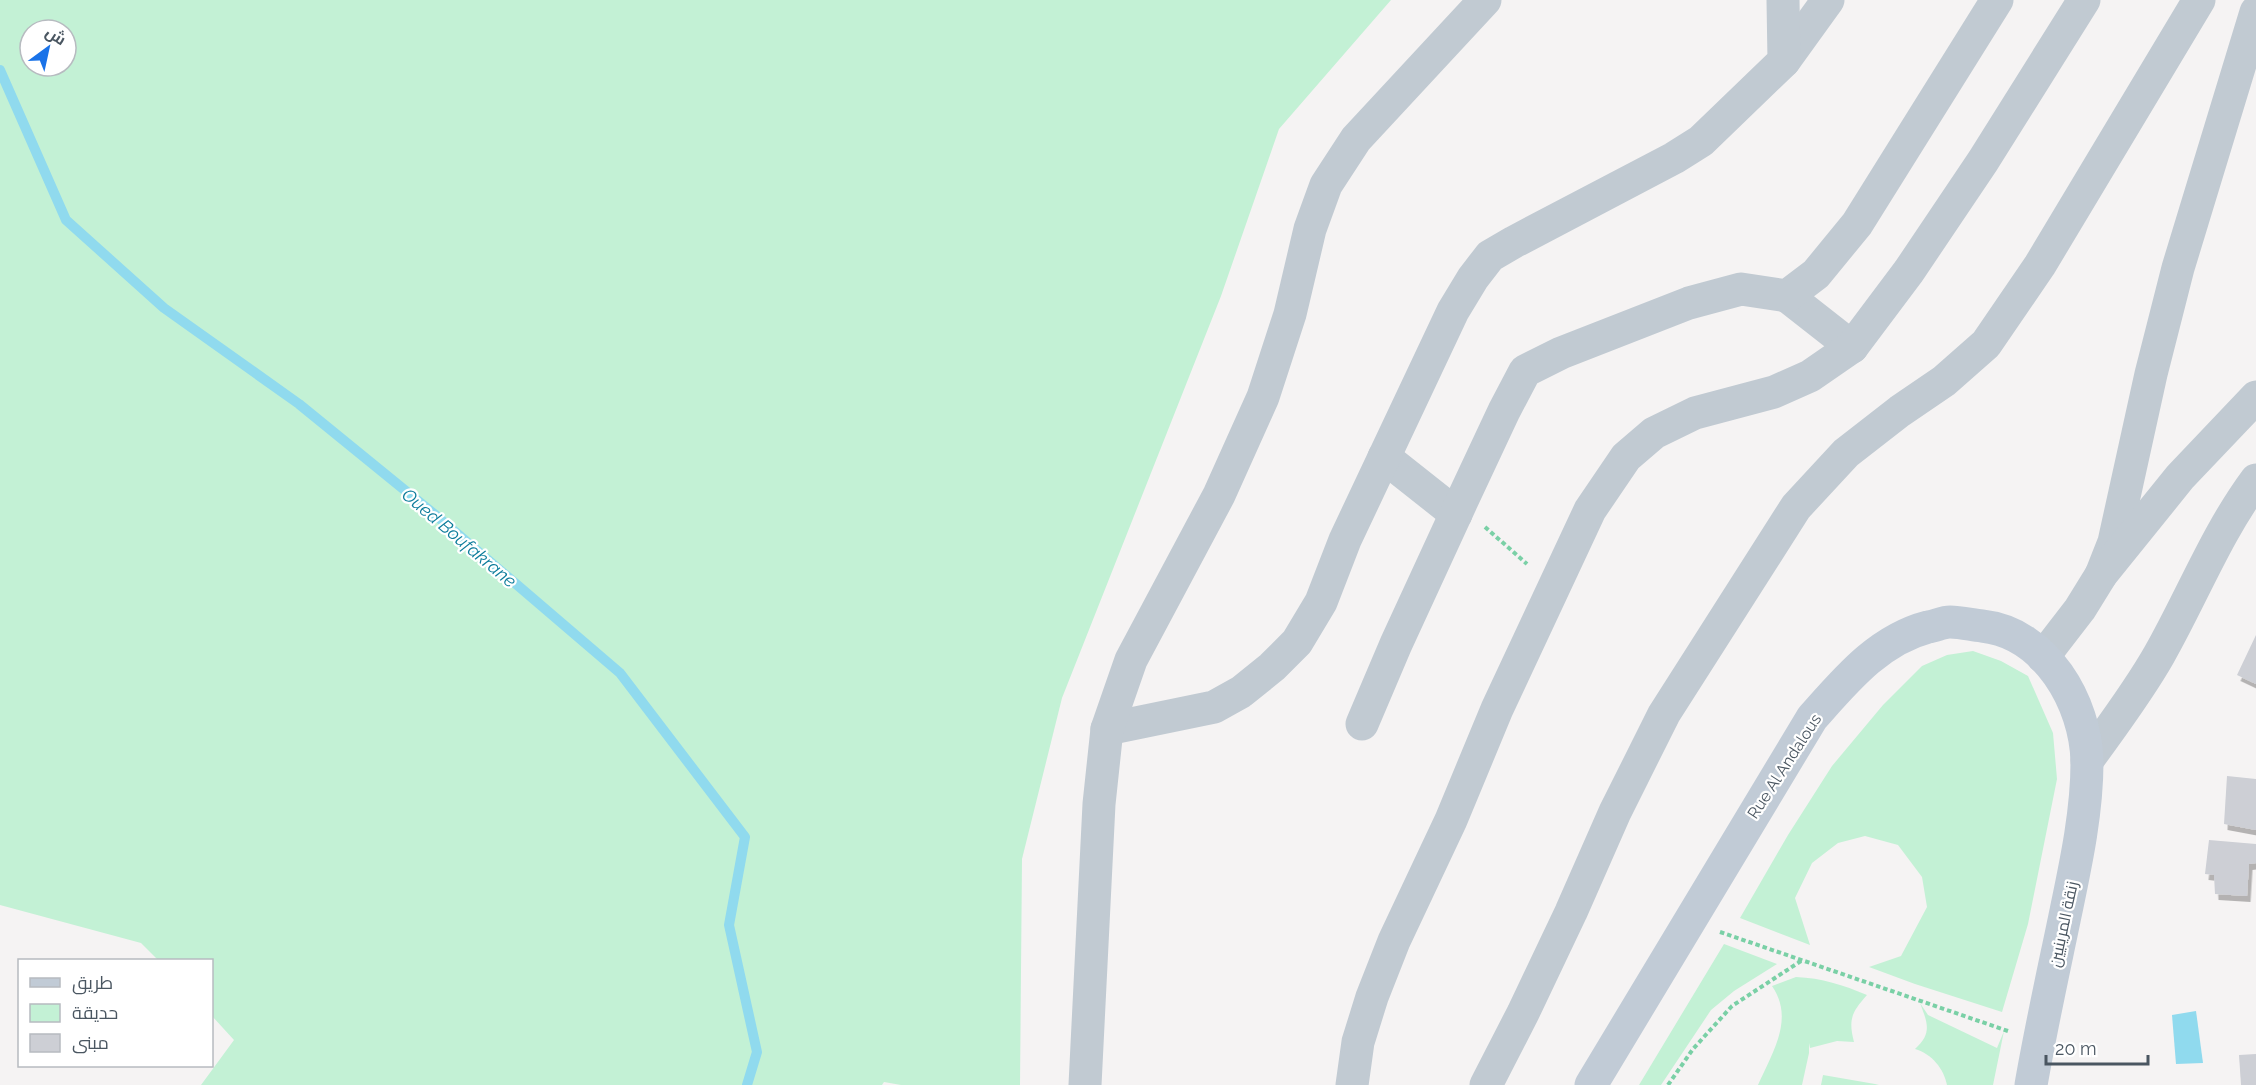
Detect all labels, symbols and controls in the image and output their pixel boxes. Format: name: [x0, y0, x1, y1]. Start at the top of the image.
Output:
north arrow: [18, 18, 78, 78]
text: ش: [42, 22, 70, 49]
water label: Oued Boufakrane: [398, 484, 521, 592]
street label: Rue Al Andalous: [1744, 710, 1825, 822]
street label: زنقة المرينيين: [2045, 879, 2083, 969]
legend: [18, 959, 213, 1067]
text: طريق: [72, 972, 113, 995]
text: حديقة: [72, 1002, 118, 1023]
scale bar: [2046, 1028, 2148, 1066]
text: مبنى: [72, 1032, 109, 1054]
text: 20 m: [2055, 1038, 2097, 1059]

